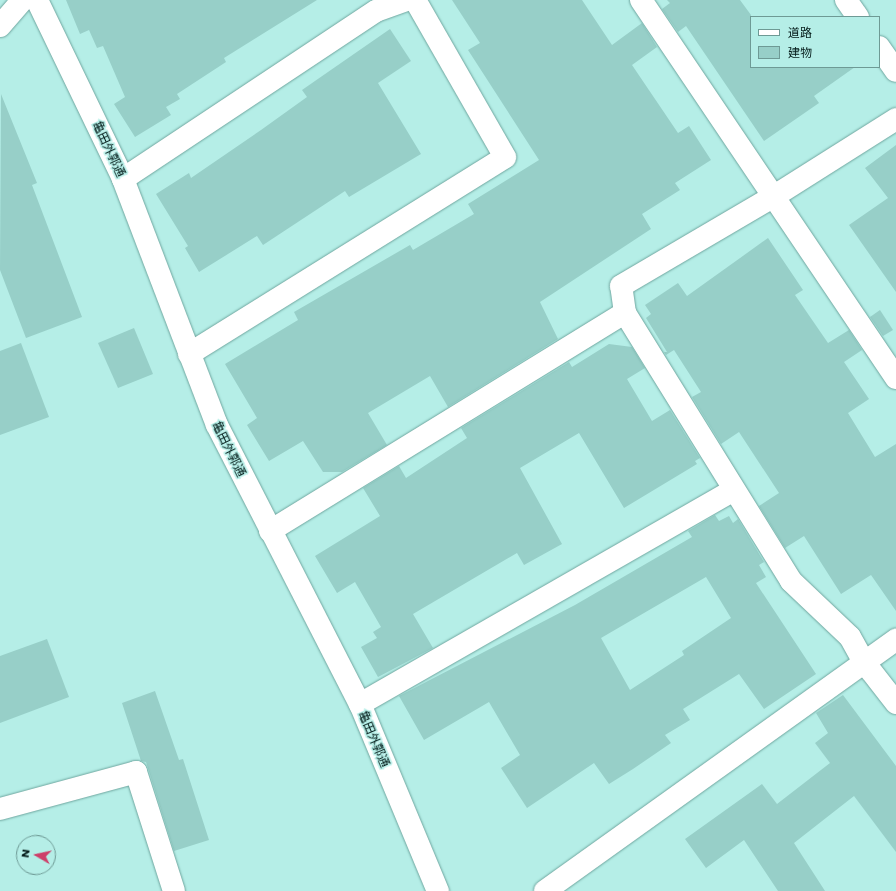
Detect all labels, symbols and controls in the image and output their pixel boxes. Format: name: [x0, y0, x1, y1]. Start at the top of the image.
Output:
legend: [750, 16, 880, 68]
text: 道路: [788, 24, 812, 41]
text: 建物: [788, 44, 812, 61]
street label: 亀田外郭通: [90, 119, 128, 179]
street label: 亀田外郭通: [209, 419, 249, 479]
street label: 亀田外郭通: [356, 709, 392, 769]
north arrow: [16, 835, 56, 875]
text: N: [17, 848, 34, 859]

